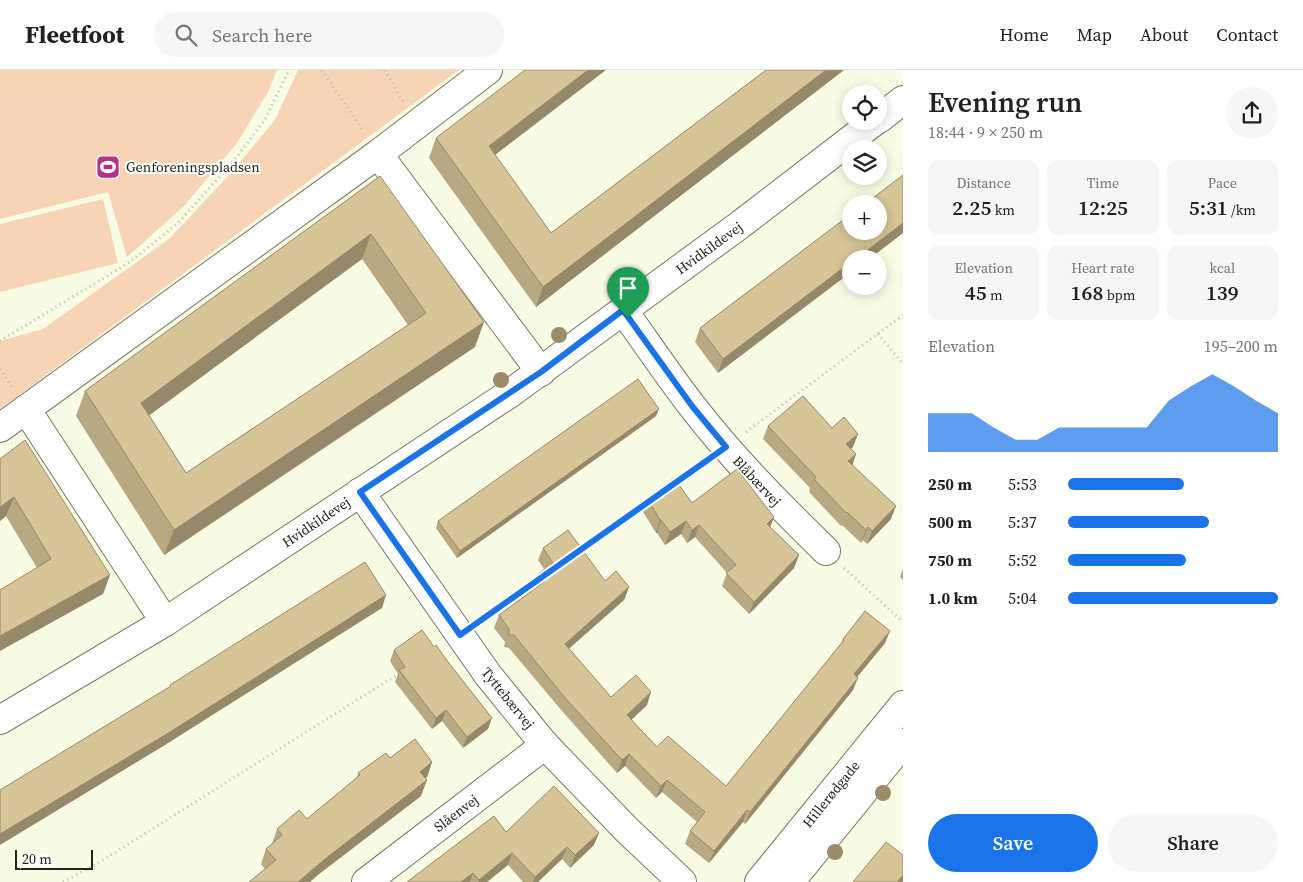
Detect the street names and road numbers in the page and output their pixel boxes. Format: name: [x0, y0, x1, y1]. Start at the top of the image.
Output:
street label: Hvidkildevej: [671, 217, 747, 279]
street label: Blåbærvej: [728, 451, 786, 511]
street label: Hvidkildevej: [278, 492, 354, 552]
street label: Tyttebærvej: [477, 663, 539, 733]
street label: Hillerødgade: [798, 756, 864, 832]
street label: Slåenvej: [430, 790, 483, 836]

